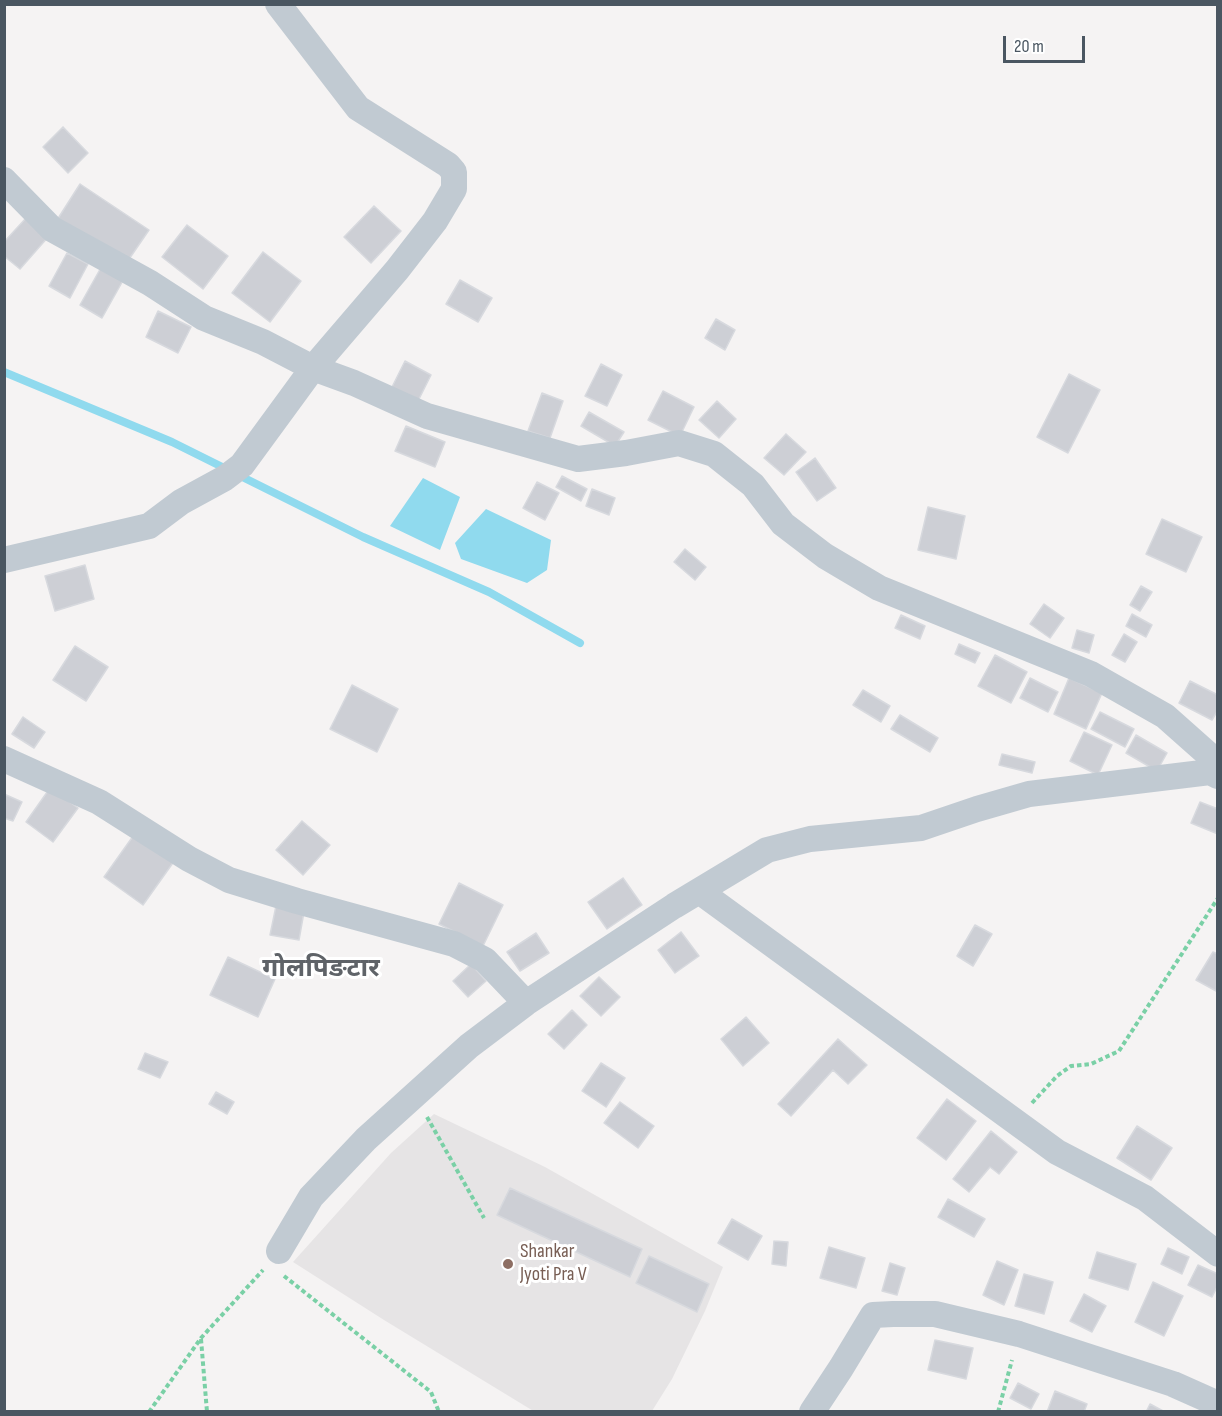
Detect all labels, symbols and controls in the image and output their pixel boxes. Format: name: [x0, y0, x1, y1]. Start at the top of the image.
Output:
scale bar: [1006, 24, 1088, 62]
text: 20 m: [1014, 36, 1044, 57]
district label: गोलपिङटार: [262, 953, 380, 985]
place label: Shankar Jyoti Pra V: [520, 1240, 587, 1287]
marker: Shankar Jyoti Pra V: [501, 1257, 515, 1271]

